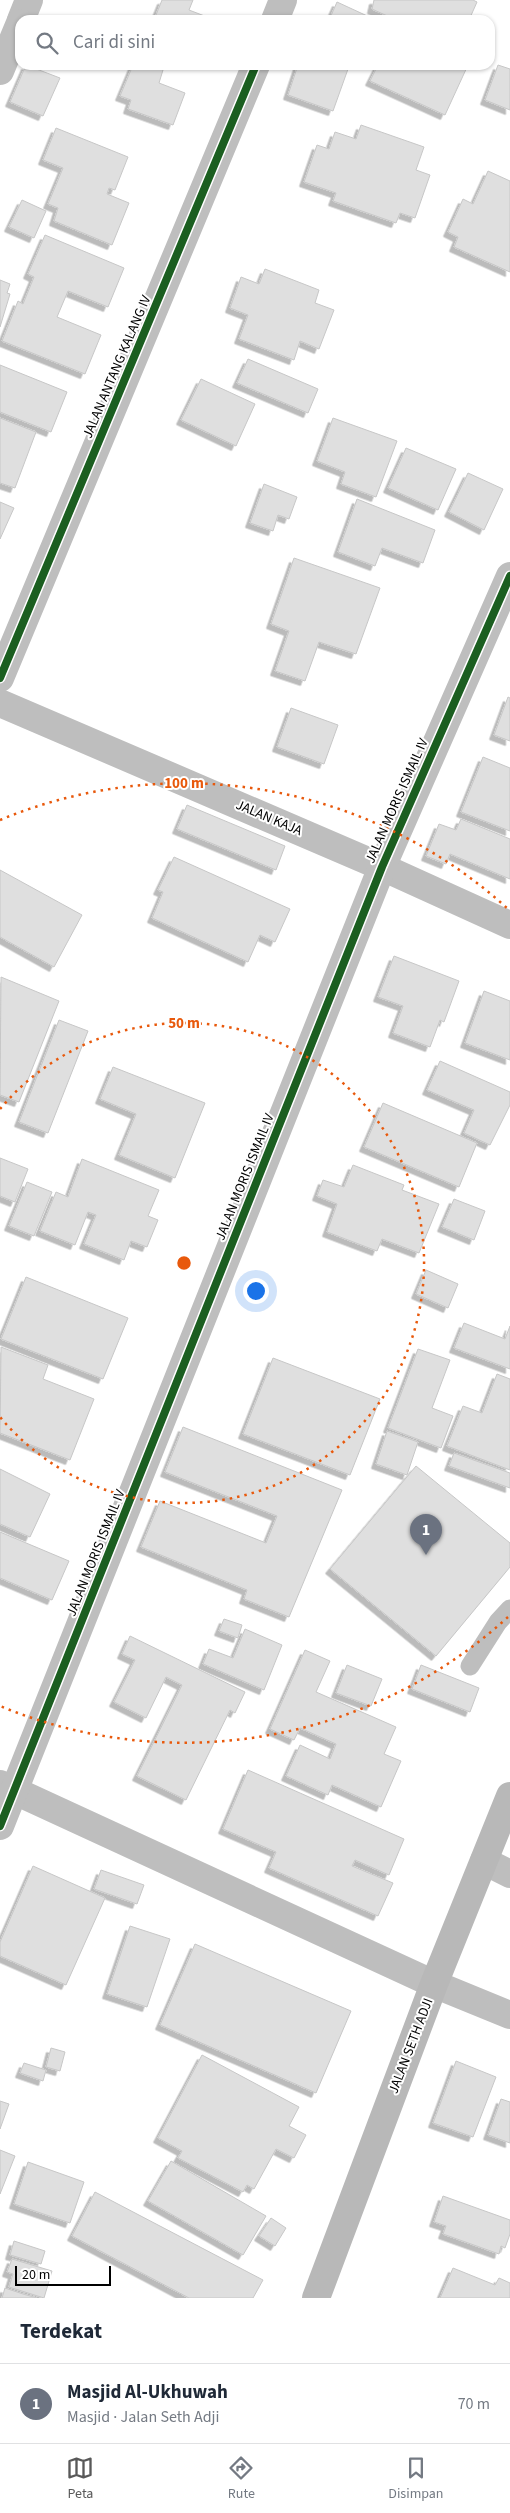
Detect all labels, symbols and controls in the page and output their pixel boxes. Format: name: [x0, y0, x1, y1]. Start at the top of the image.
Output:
search box: [15, 15, 495, 70]
icon: search: [33, 29, 61, 57]
text: Cari di sini: [73, 29, 155, 56]
street label: JALAN ANTANG KALANG IV: [78, 292, 157, 442]
street label: JALAN MORIS ISMAIL IV: [360, 734, 434, 867]
text: 100 m: [164, 773, 204, 794]
street label: JALAN KAJA: [233, 795, 306, 841]
text: 50 m: [168, 1013, 200, 1034]
street label: JALAN MORIS ISMAIL IV: [210, 1110, 280, 1243]
centre of rings: [175, 1254, 193, 1272]
your location: [243, 1278, 269, 1304]
street label: JALAN MORIS ISMAIL IV: [61, 1486, 131, 1619]
pin: 1: [410, 1514, 442, 1555]
street label: JALAN SETH ADJI: [384, 1995, 438, 2097]
scale bar: [15, 2263, 111, 2286]
text: 20 m: [22, 2265, 50, 2285]
text: Terdekat: [20, 2316, 102, 2346]
text: Masjid Al-Ukhuwah: [67, 2379, 228, 2406]
text: 1: [32, 2393, 40, 2415]
text: 70 m: [458, 2393, 490, 2415]
text: Masjid · Jalan Seth Adji: [67, 2406, 219, 2428]
tab: Peta: [66, 2454, 94, 2504]
tab: Rute: [227, 2454, 255, 2504]
tab: Disimpan: [388, 2454, 444, 2504]

